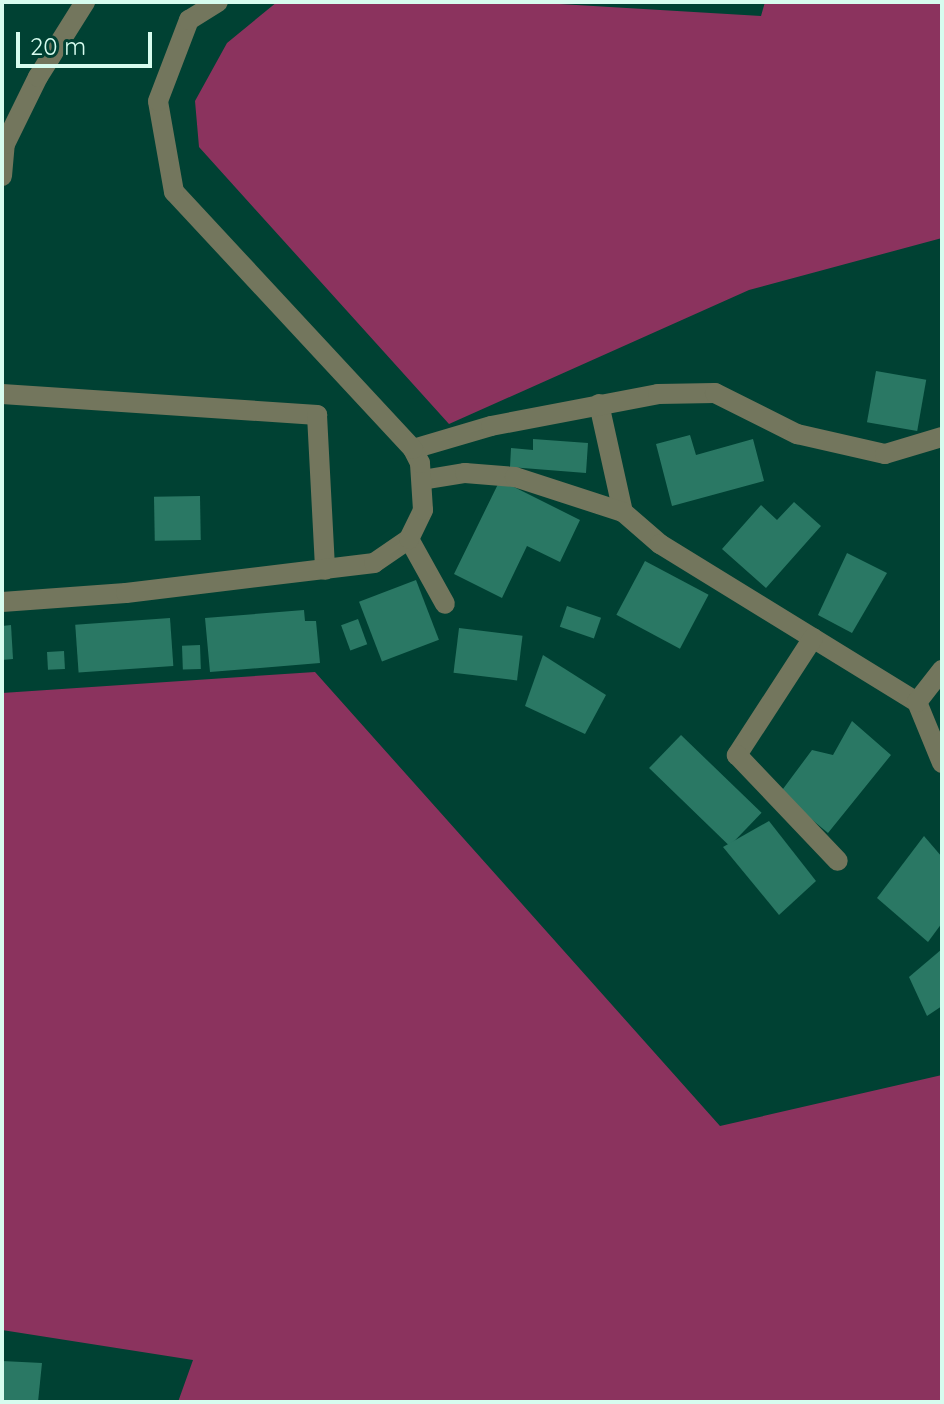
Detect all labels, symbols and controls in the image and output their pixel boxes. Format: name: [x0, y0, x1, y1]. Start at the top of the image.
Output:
scale bar: [20, 16, 156, 66]
text: 20 m: [30, 31, 86, 61]

